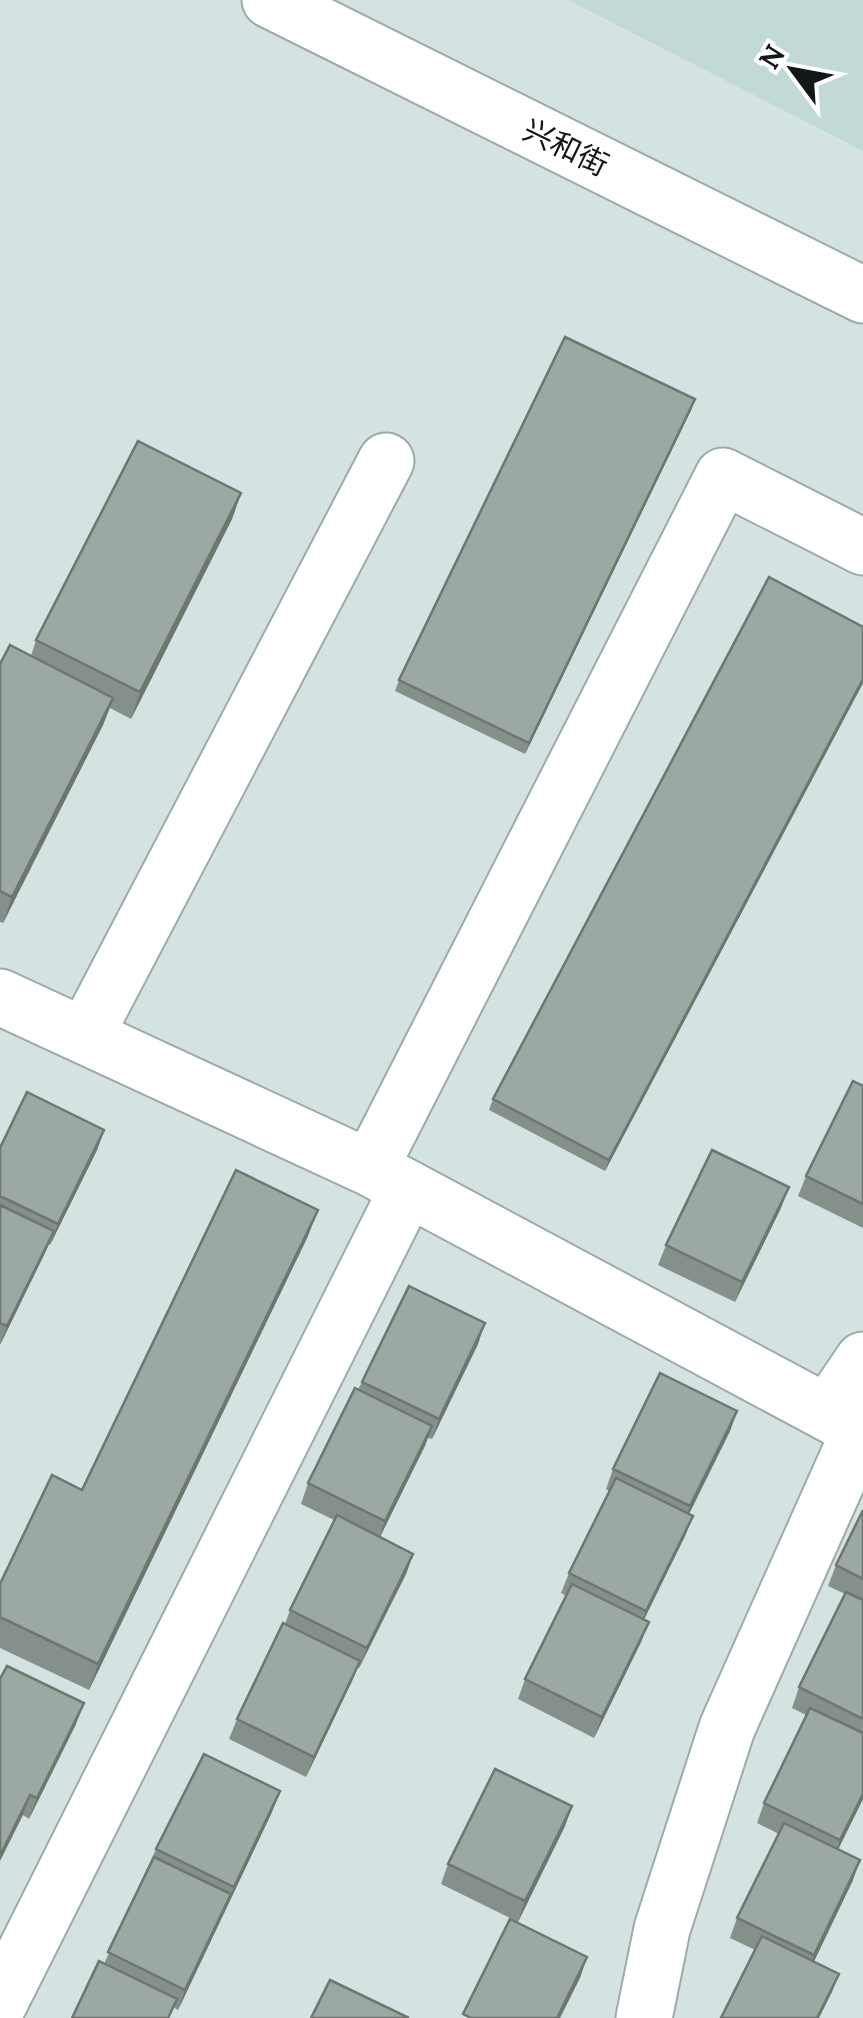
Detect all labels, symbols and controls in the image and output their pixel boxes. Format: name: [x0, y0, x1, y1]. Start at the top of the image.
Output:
north arrow: [743, 20, 843, 120]
text: N: [751, 38, 793, 75]
street label: 兴和街: [517, 110, 615, 184]

